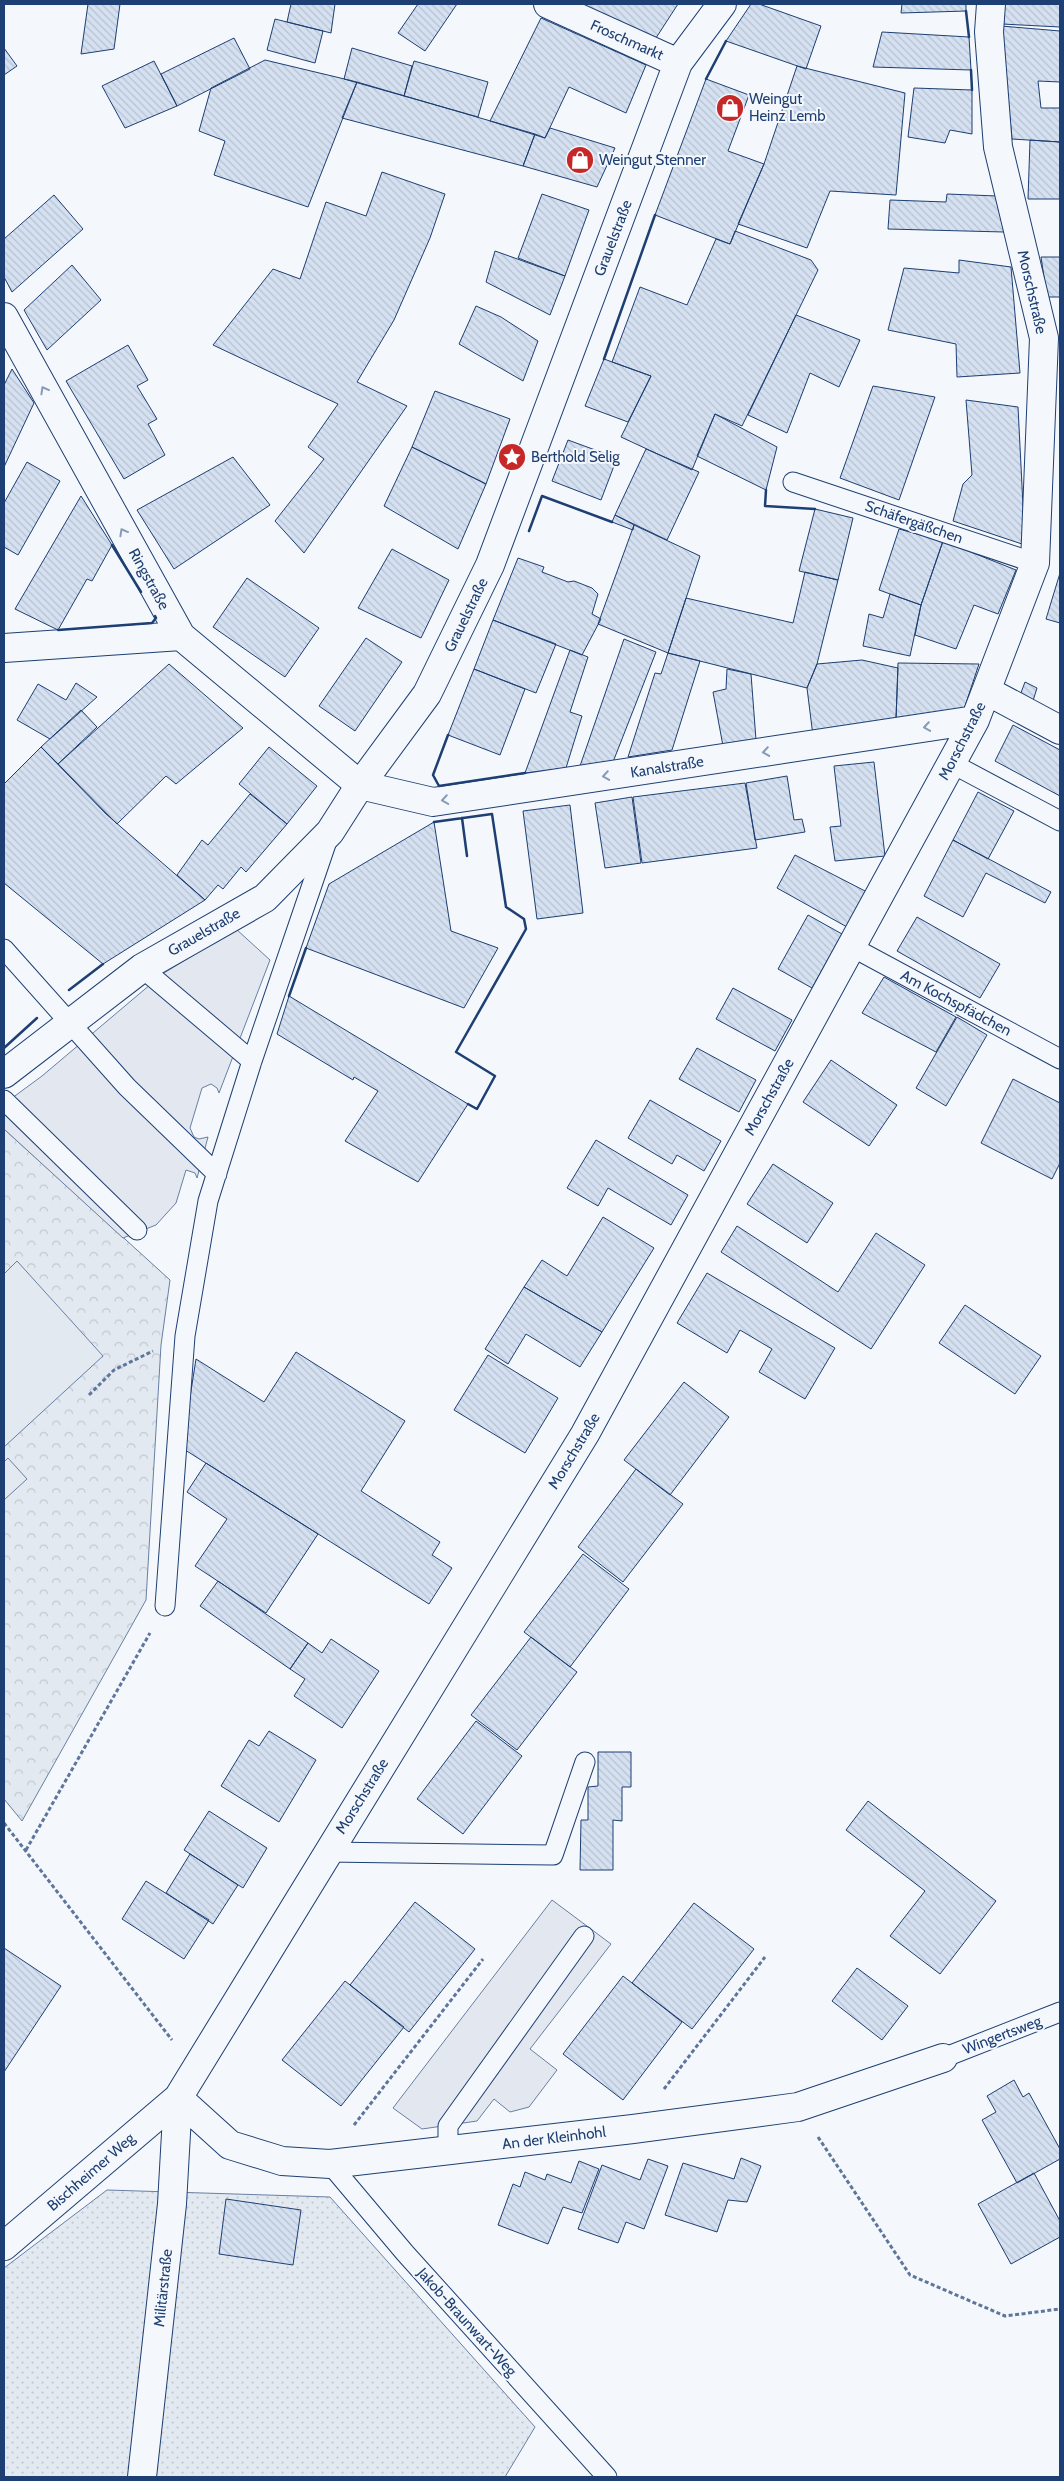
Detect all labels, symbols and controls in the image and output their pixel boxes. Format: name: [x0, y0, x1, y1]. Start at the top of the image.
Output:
street label: Froschmarkt: [588, 16, 666, 64]
place label: Weingut Heinz Lemb: [749, 90, 826, 125]
shop icon: Weingut Heinz Lemb: [715, 93, 745, 123]
shop icon: Weingut Stenner: [565, 145, 595, 175]
place label: Weingut Stenner: [599, 151, 706, 169]
street label: Grauelstraße: [590, 197, 636, 279]
street label: Morschstraße: [1014, 248, 1050, 336]
one-way arrow: [41, 387, 51, 396]
place icon: Berthold Selig: [497, 442, 527, 472]
place label: Berthold Selig: [531, 448, 620, 466]
street label: Schäfergäßchen: [863, 497, 965, 547]
one-way arrow: [120, 529, 130, 538]
street label: Ringstraße: [125, 545, 173, 613]
street label: Grauelstraße: [440, 575, 492, 655]
street label: Morschstraße: [935, 699, 990, 783]
one-way arrow: [923, 722, 931, 732]
one-way arrow: [762, 746, 771, 756]
street label: Kanalstraße: [629, 752, 705, 782]
one-way arrow: [601, 770, 609, 781]
one-way arrow: [441, 794, 449, 805]
street label: Grauelstraße: [165, 904, 244, 960]
street label: Am Kochspfädchen: [898, 966, 1014, 1040]
street label: Morschstraße: [740, 1055, 798, 1139]
street label: Morschstraße: [544, 1409, 604, 1492]
street label: Morschstraße: [332, 1755, 392, 1837]
street label: Wingertsweg: [960, 2012, 1044, 2058]
street label: An der Kleinhohl: [501, 2123, 607, 2153]
street label: Bischheimer Weg: [44, 2129, 139, 2215]
street label: Militärstraße: [150, 2248, 176, 2328]
street label: Jakob-Braunwart-Weg: [413, 2263, 521, 2380]

